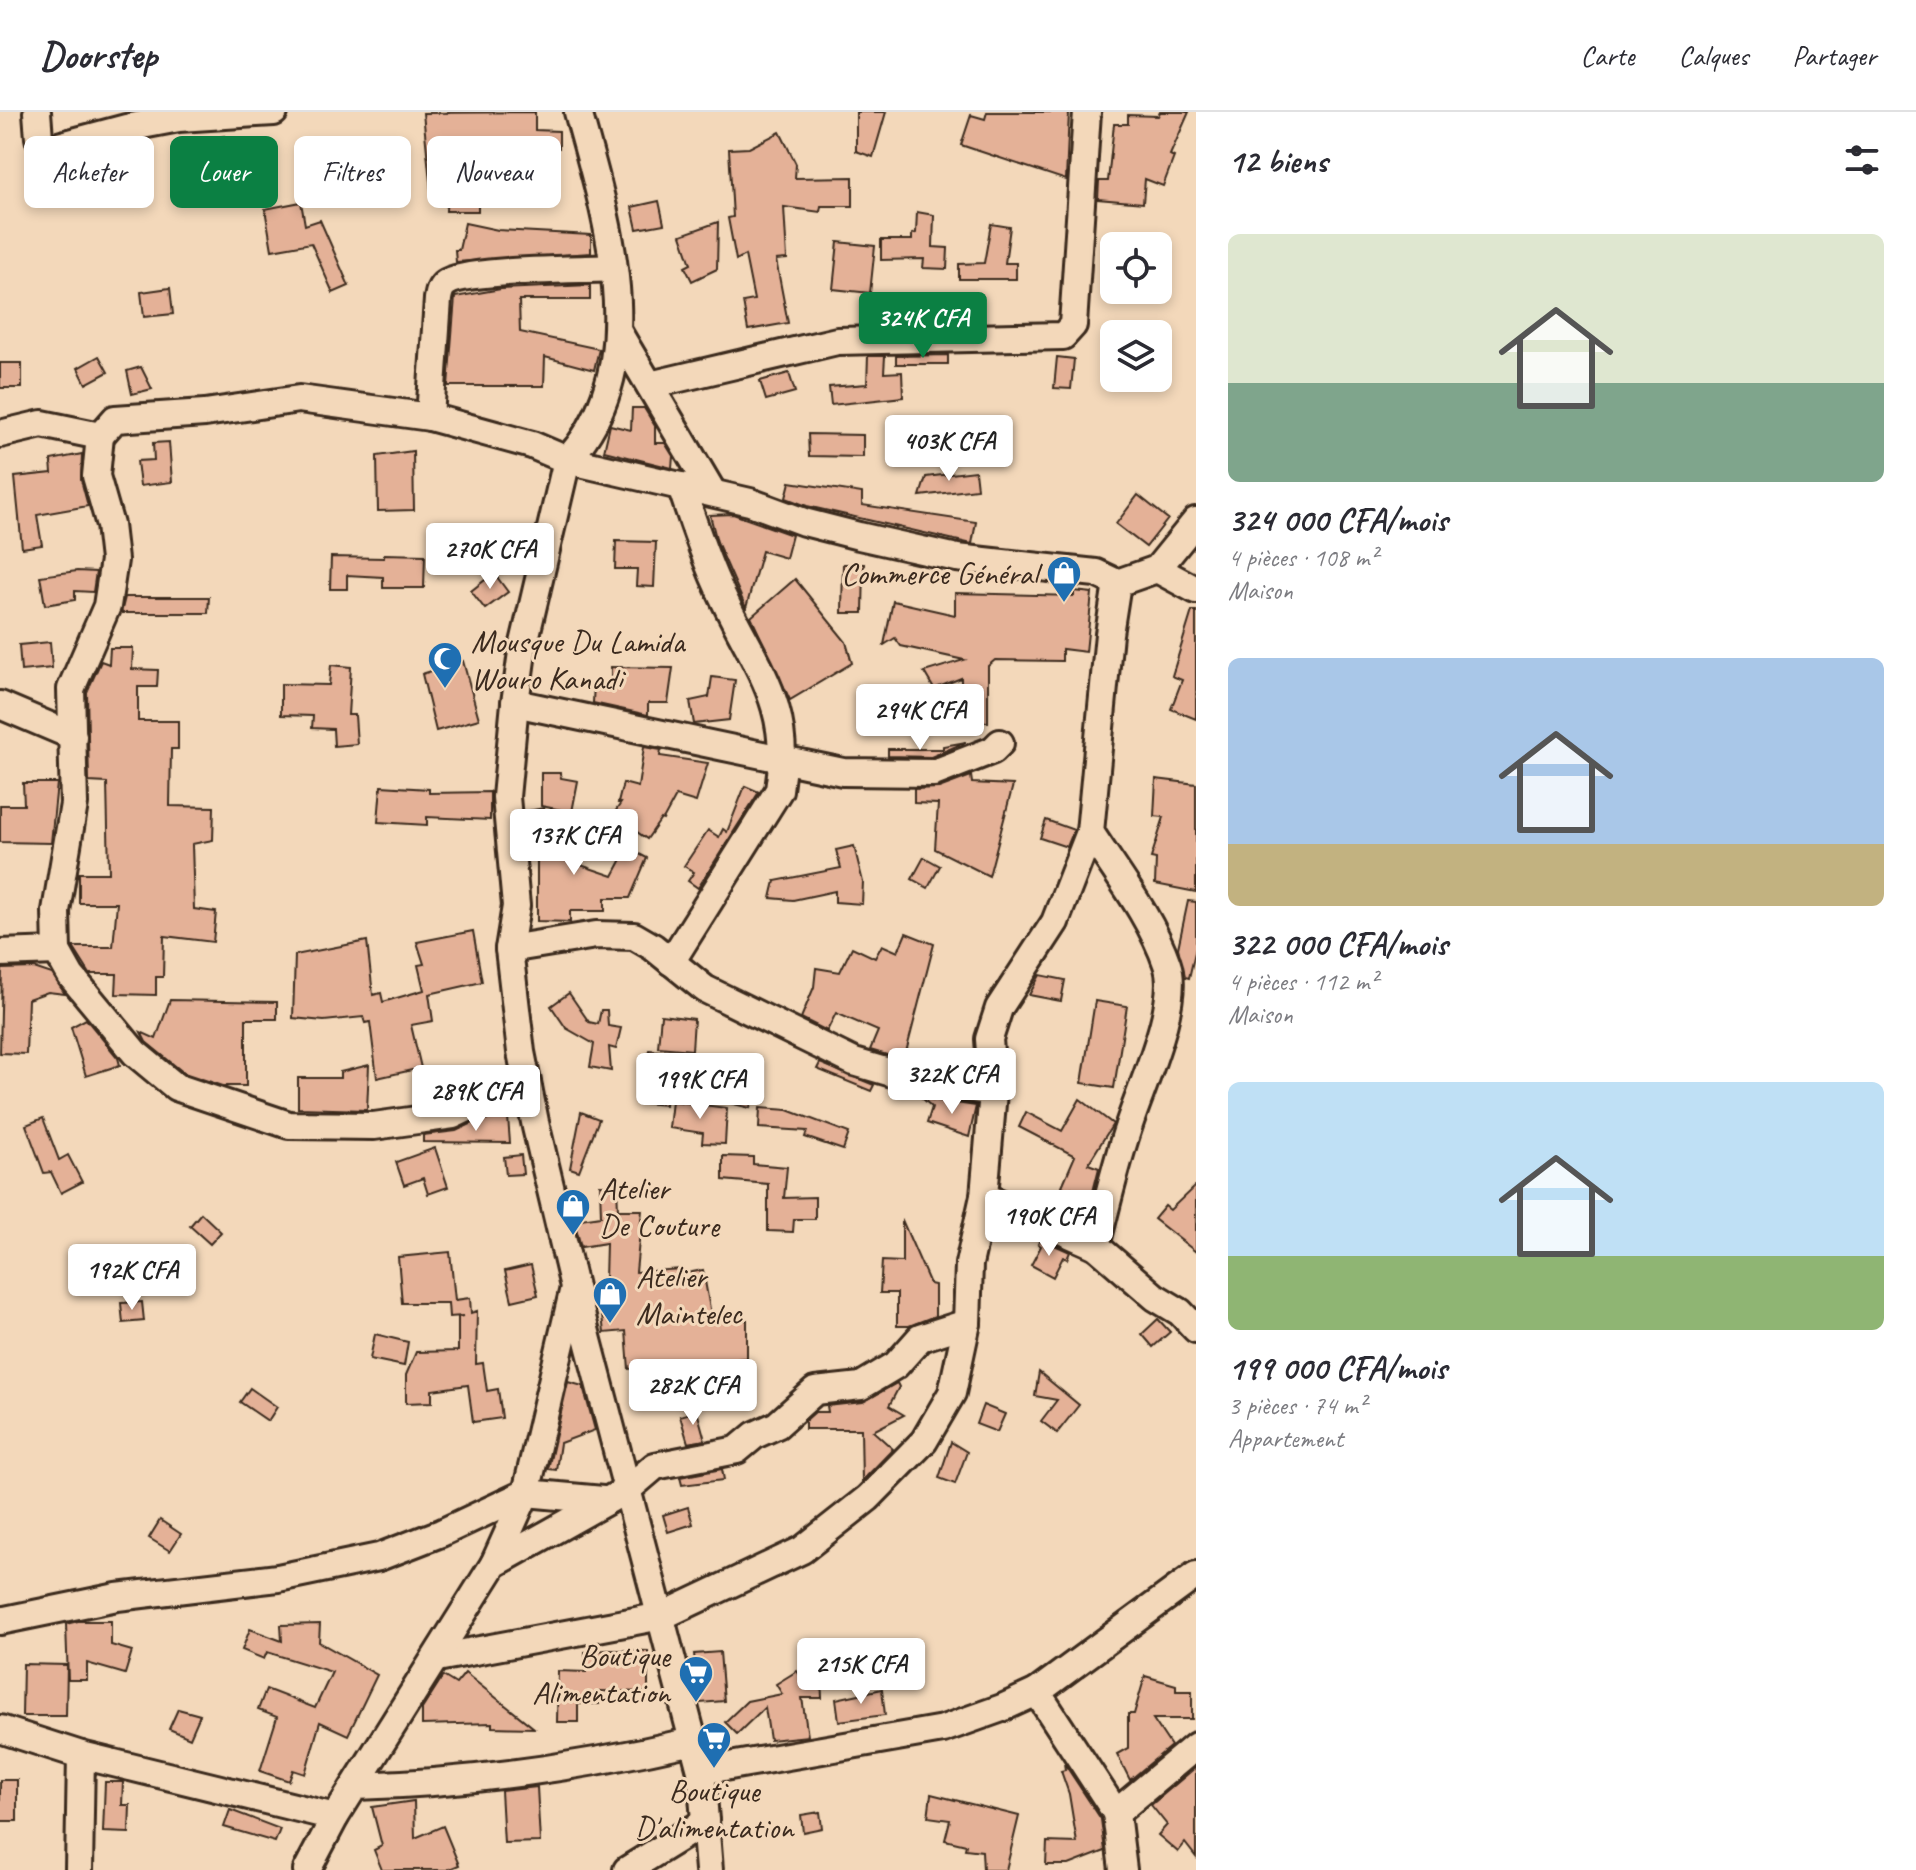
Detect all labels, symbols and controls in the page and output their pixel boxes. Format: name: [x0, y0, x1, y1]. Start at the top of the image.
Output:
text: Doorstep: [40, 32, 157, 79]
text: Carte: [1581, 38, 1634, 73]
text: Calques: [1678, 38, 1748, 73]
text: Partager: [1792, 38, 1876, 73]
chip: Acheter: [24, 136, 154, 208]
chip: Louer: [170, 136, 278, 208]
chip: Filtres: [294, 136, 411, 208]
chip: Nouveau: [427, 136, 561, 208]
icon: filters: [1840, 138, 1884, 182]
text: 12 biens: [1228, 139, 1327, 182]
map controls: [1100, 232, 1172, 392]
button: locate: [1100, 232, 1172, 304]
icon: home: [1484, 286, 1628, 430]
pin: 324K CFA: [840, 292, 1006, 360]
text: 324K CFA: [877, 301, 969, 334]
button: layers: [1100, 320, 1172, 392]
pin: 403K CFA: [866, 415, 1032, 483]
text: 403K CFA: [903, 424, 995, 457]
text: 324 000 CFA/mois: [1228, 498, 1447, 541]
pin: 270K CFA: [407, 523, 573, 591]
text: 270K CFA: [444, 532, 536, 565]
text: 4 pièces · 108 m²: [1228, 541, 1377, 574]
place label: Commerce Général: [841, 553, 1044, 594]
shop icon: Commerce Général: [1045, 554, 1083, 604]
text: Maison: [1228, 574, 1293, 607]
place label: Mousque Du Lamida Wouro Kanadi: [471, 621, 686, 699]
mosque icon: Mousque Du Lamida Wouro Kanadi: [426, 640, 464, 690]
pin: 294K CFA: [837, 684, 1003, 752]
text: 294K CFA: [874, 693, 966, 726]
icon: home: [1484, 710, 1628, 854]
pin: 137K CFA: [491, 809, 657, 877]
text: 137K CFA: [528, 818, 620, 851]
text: 322 000 CFA/mois: [1228, 922, 1447, 965]
text: 4 pièces · 112 m²: [1228, 965, 1377, 998]
text: Maison: [1228, 998, 1293, 1031]
pin: 322K CFA: [869, 1048, 1035, 1116]
pin: 199K CFA: [617, 1053, 783, 1121]
text: 322K CFA: [906, 1057, 998, 1090]
text: 199K CFA: [654, 1062, 746, 1095]
pin: 289K CFA: [393, 1065, 559, 1133]
text: 289K CFA: [430, 1074, 522, 1107]
icon: home: [1484, 1134, 1628, 1278]
place label: Atelier De Couture: [599, 1168, 721, 1246]
shop icon: Atelier De Couture: [554, 1187, 592, 1237]
pin: 190K CFA: [966, 1190, 1132, 1258]
text: 190K CFA: [1003, 1199, 1095, 1232]
pin: 192K CFA: [49, 1244, 215, 1312]
text: 192K CFA: [86, 1253, 178, 1286]
place label: Atelier Maintelec: [636, 1256, 743, 1334]
shop icon: Atelier Maintelec: [591, 1275, 629, 1325]
text: 199 000 CFA/mois: [1228, 1346, 1447, 1389]
pin: 282K CFA: [610, 1359, 776, 1427]
text: 282K CFA: [647, 1368, 739, 1401]
text: 3 pièces · 74 m²: [1228, 1389, 1366, 1422]
text: Appartement: [1228, 1422, 1343, 1455]
place label: Boutique Alimentation: [532, 1635, 673, 1713]
pin: 215K CFA: [778, 1638, 944, 1706]
text: 215K CFA: [815, 1647, 907, 1680]
supermarket icon: Boutique Alimentation: [677, 1654, 715, 1704]
supermarket icon: Boutique D'alimentation: [695, 1720, 733, 1770]
place label: Boutique D'alimentation: [635, 1770, 795, 1848]

